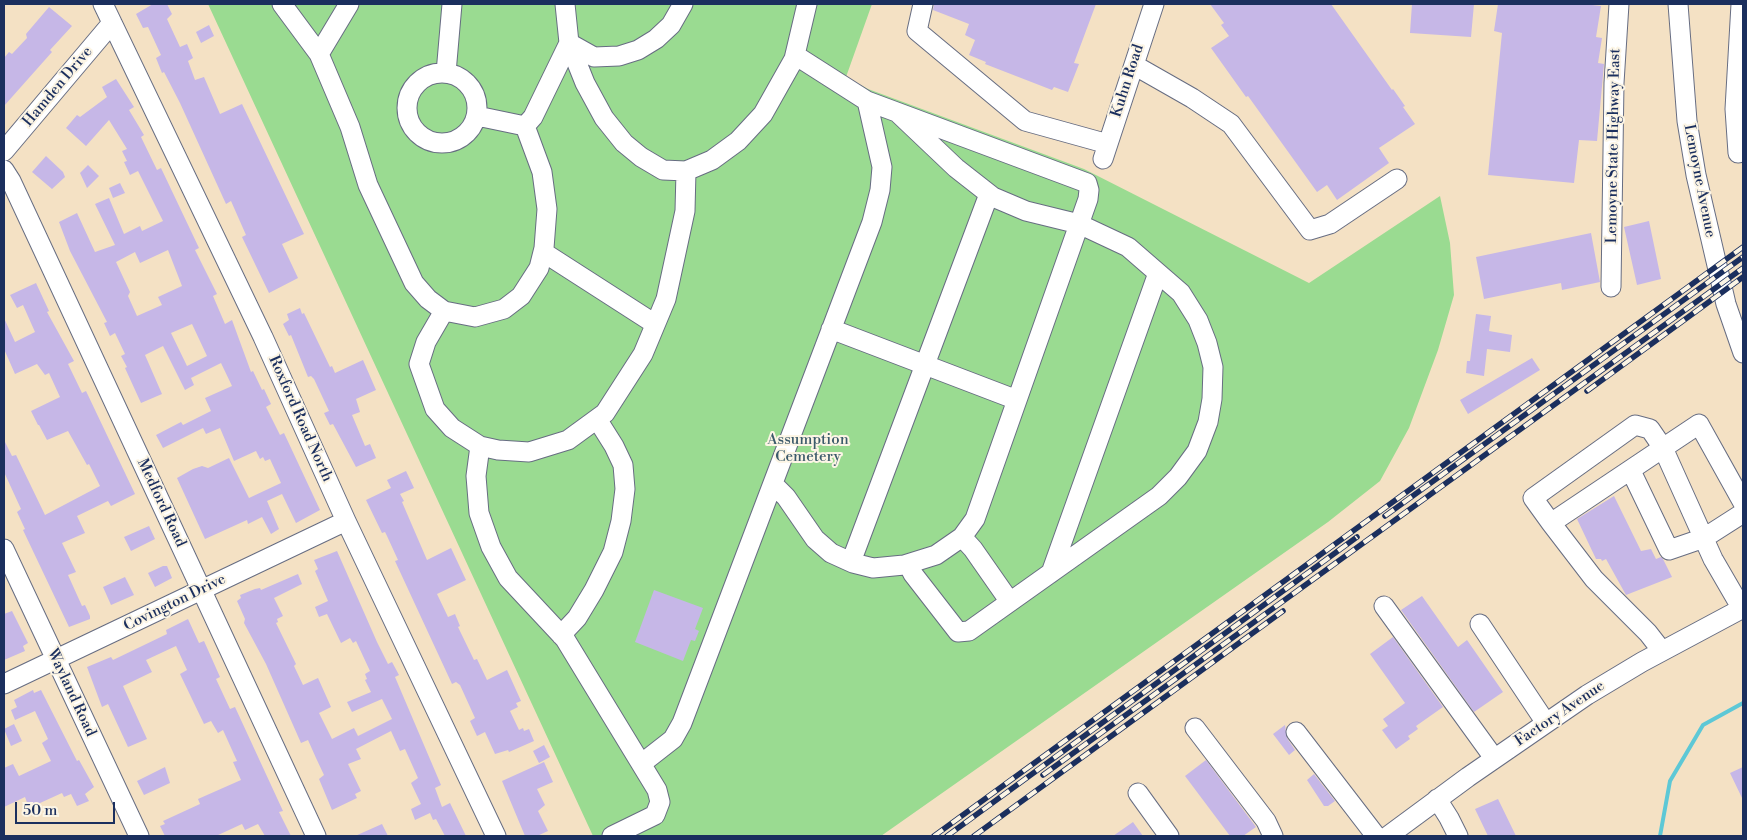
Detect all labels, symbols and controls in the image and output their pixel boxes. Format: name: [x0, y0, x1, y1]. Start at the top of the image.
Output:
street label: Kuhn Road: [1108, 42, 1148, 120]
street label: Hamden Drive: [19, 43, 97, 131]
street label: Lemoyne State Highway East: [1603, 48, 1625, 244]
street label: Lemoyne Avenue: [1679, 123, 1719, 239]
street label: Roxford Road North: [264, 353, 336, 485]
park label: Assumption Cemetery: [767, 431, 849, 466]
street label: Medford Road: [133, 456, 189, 550]
street label: Covington Drive: [121, 571, 229, 635]
street label: Wayland Road: [43, 646, 99, 740]
street label: Factory Avenue: [1512, 677, 1608, 751]
scale bar: [18, 792, 118, 824]
text: 50 m: [23, 801, 57, 820]

